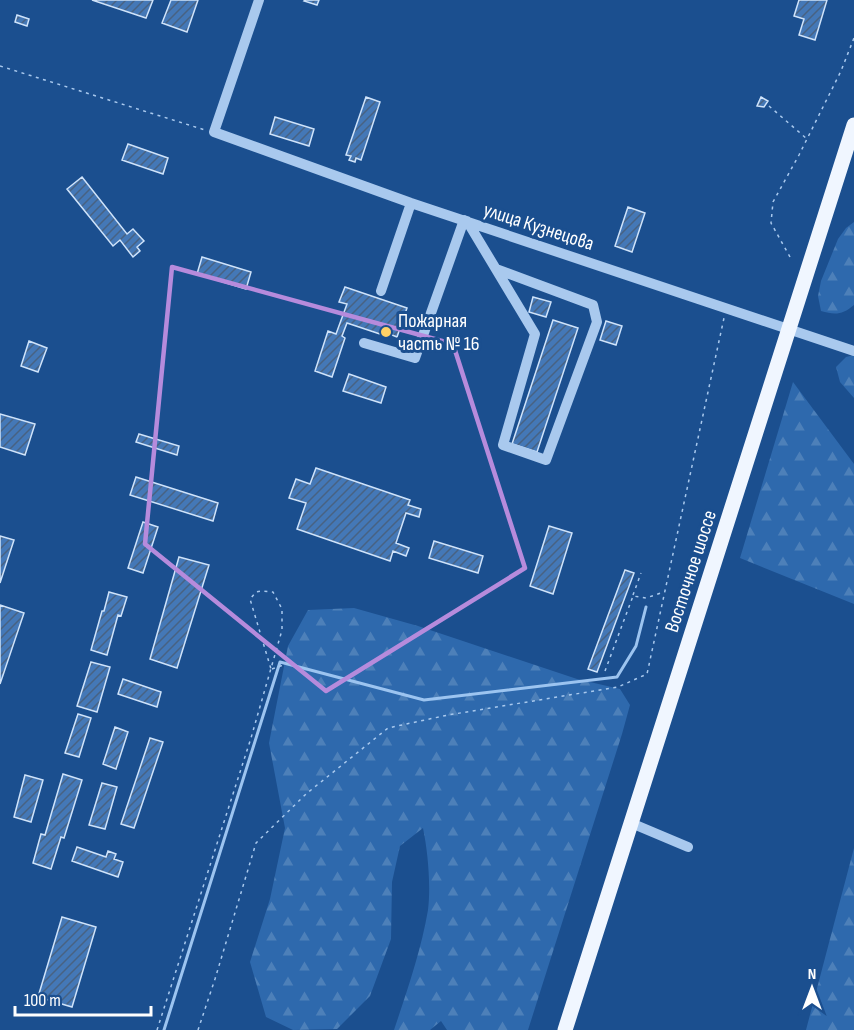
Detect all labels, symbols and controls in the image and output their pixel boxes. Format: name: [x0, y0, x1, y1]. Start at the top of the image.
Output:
street label: улица Кузнецова: [480, 198, 597, 256]
place label: Пожарная часть № 16: [398, 309, 480, 356]
marker: Пожарная часть № 16: [379, 325, 393, 339]
street label: Восточное шоссе: [660, 507, 722, 635]
north arrow: [782, 958, 842, 1018]
text: N: [808, 965, 816, 984]
scale bar: [15, 979, 152, 1017]
text: 100 m: [24, 990, 61, 1011]

